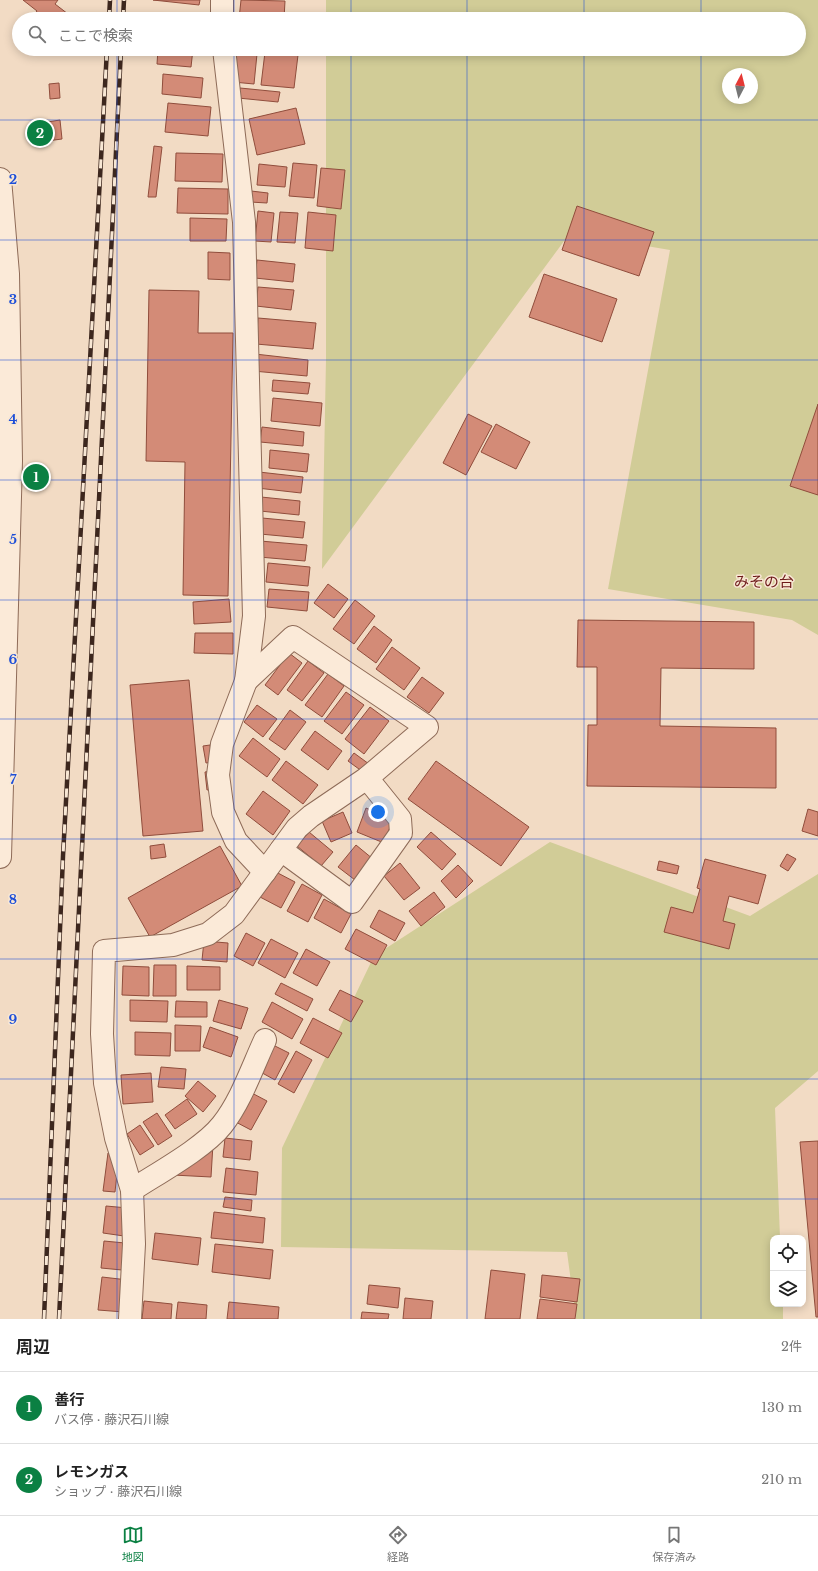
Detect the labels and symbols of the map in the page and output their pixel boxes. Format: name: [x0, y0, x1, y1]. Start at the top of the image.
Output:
north arrow: [722, 68, 758, 104]
pin: 2: [27, 118, 53, 148]
text: 2: [9, 171, 17, 188]
text: 3: [9, 291, 17, 308]
text: 4: [9, 411, 18, 428]
pin: 1: [23, 462, 49, 492]
text: 5: [9, 531, 17, 548]
district label: みその台: [734, 572, 794, 591]
text: 6: [9, 651, 18, 668]
text: 7: [10, 771, 17, 788]
your location: [368, 802, 388, 822]
text: 8: [9, 891, 17, 908]
text: 9: [9, 1011, 18, 1028]

